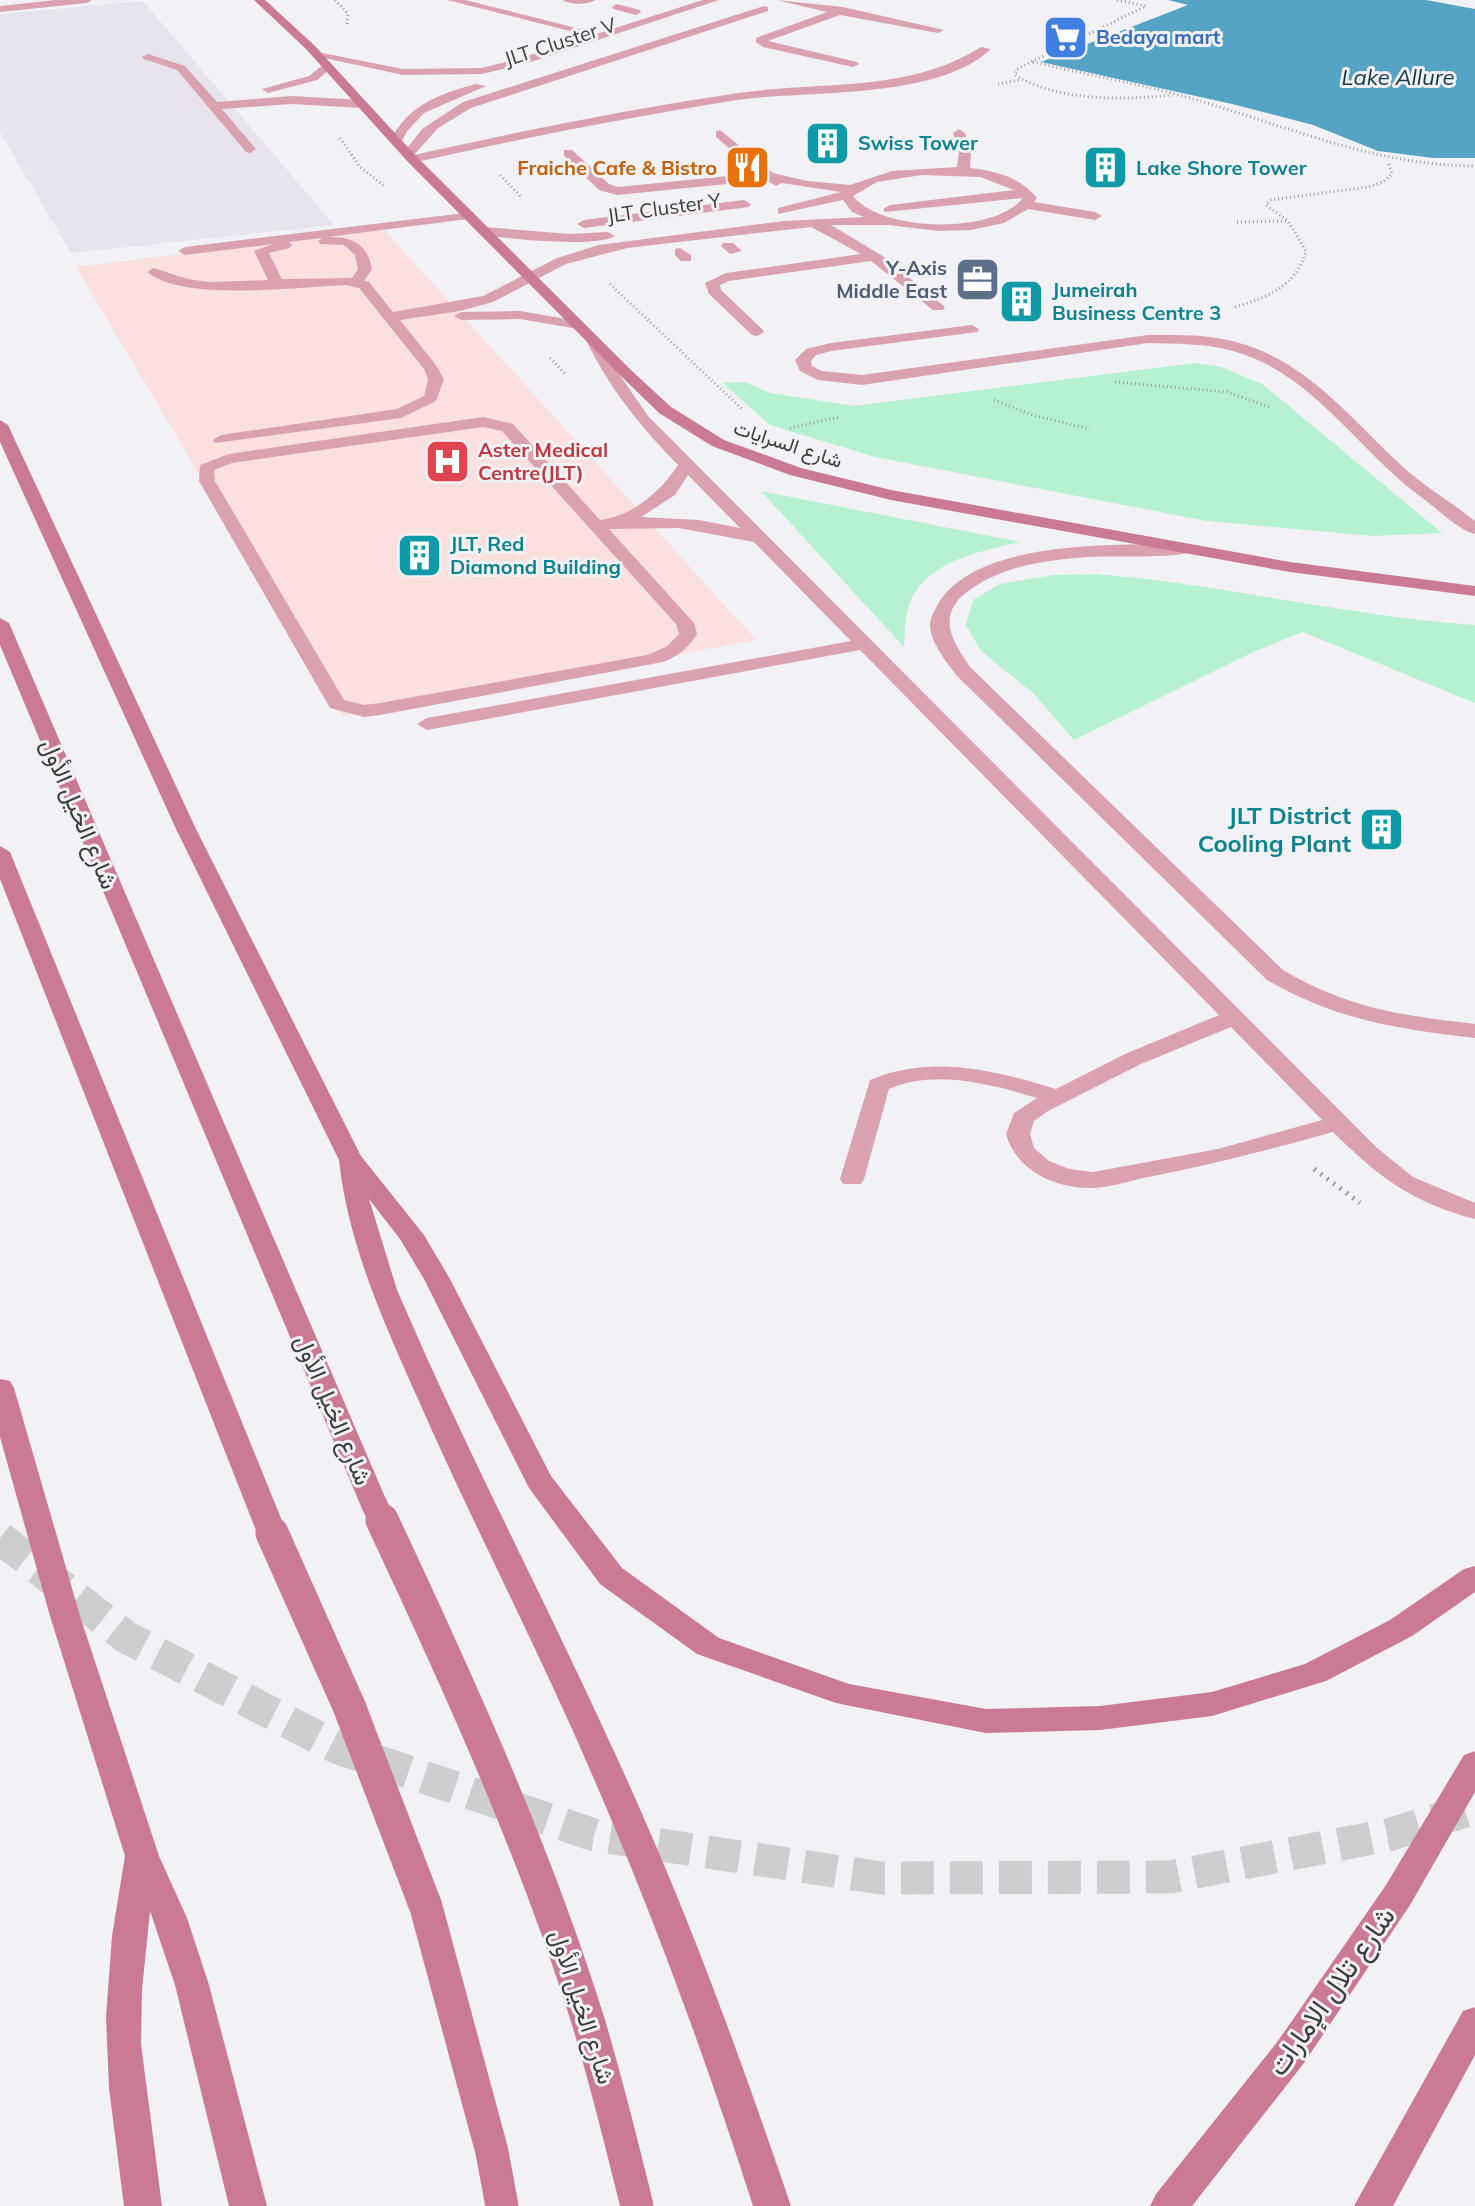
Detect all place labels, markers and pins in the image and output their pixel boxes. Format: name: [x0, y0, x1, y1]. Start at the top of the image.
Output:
supermarket icon: Bedaya mart: [1041, 13, 1089, 61]
place label: Bedaya mart: [1096, 24, 1221, 49]
building icon: Swiss Tower: [803, 119, 851, 167]
place label: Swiss Tower: [858, 130, 978, 155]
restaurant icon: Fraiche Cafe & Bistro: [724, 144, 772, 192]
building icon: Lake Shore Tower: [1081, 144, 1129, 192]
place label: Fraiche Cafe & Bistro: [517, 155, 717, 180]
place label: Lake Shore Tower: [1136, 155, 1307, 180]
place label: Y-Axis Middle East: [836, 255, 947, 303]
office icon: Y-Axis Middle East: [954, 256, 1002, 304]
building icon: Jumeirah Business Centre 3: [997, 277, 1045, 325]
place label: Jumeirah Business Centre 3: [1052, 277, 1221, 325]
hospital icon: Aster Medical Centre(JLT): [423, 437, 471, 485]
place label: Aster Medical Centre(JLT): [478, 437, 608, 485]
place label: JLT, Red Diamond Building: [450, 531, 621, 579]
building icon: JLT, Red Diamond Building: [395, 532, 443, 580]
place label: JLT District Cooling Plant: [1198, 800, 1351, 858]
building icon: JLT District Cooling Plant: [1358, 806, 1406, 854]

